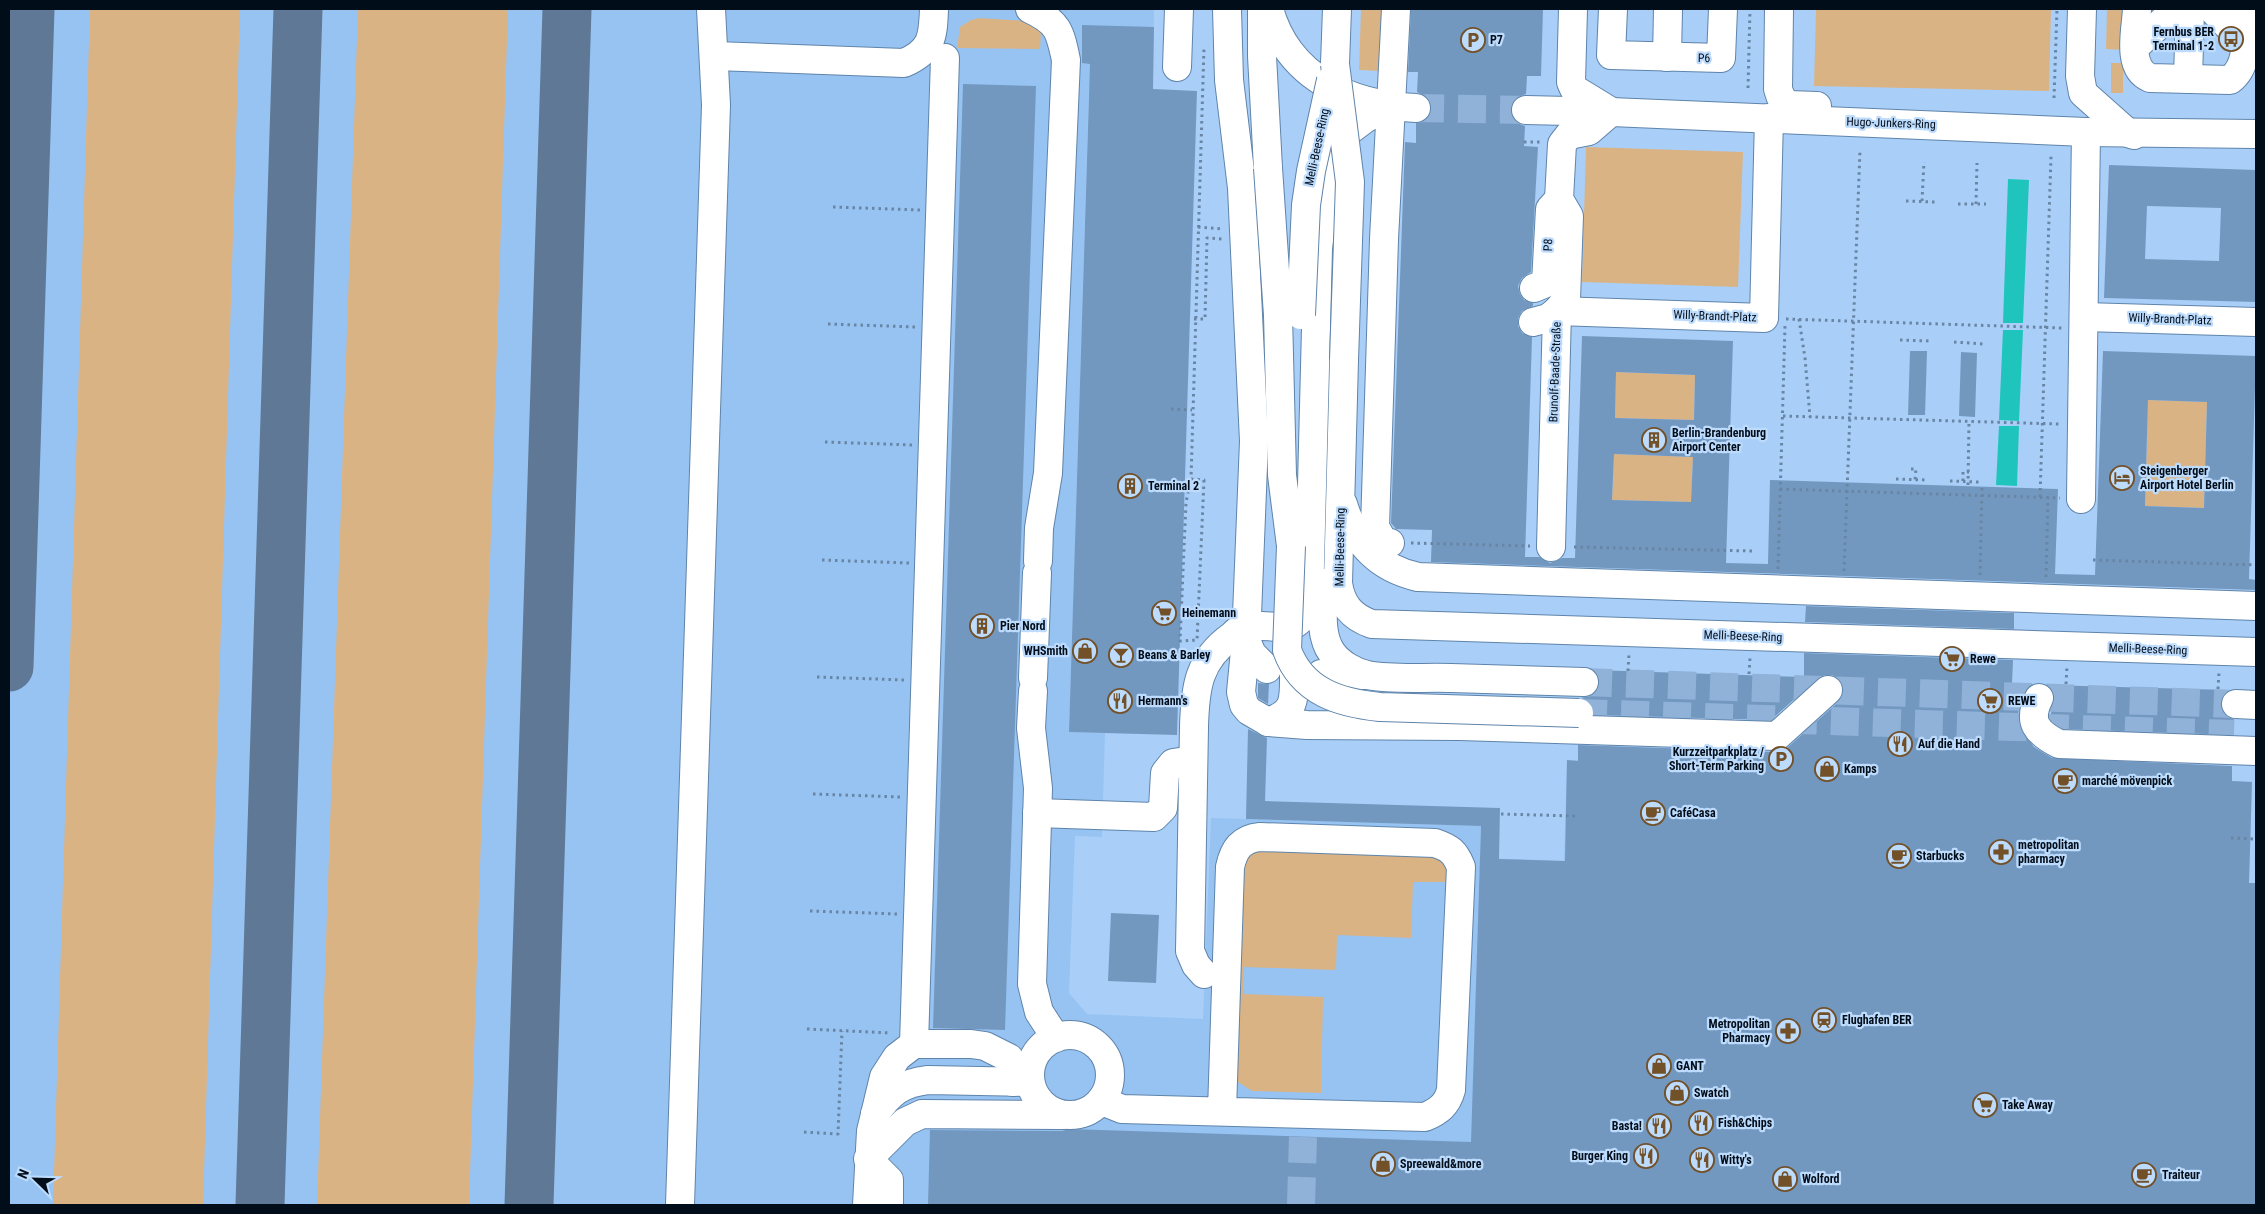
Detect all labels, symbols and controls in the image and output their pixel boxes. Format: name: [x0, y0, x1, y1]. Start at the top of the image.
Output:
place label: Fernbus BER Terminal 1-2: [2153, 25, 2214, 53]
bus stop icon: Fernbus BER Terminal 1-2: [2218, 26, 2244, 52]
parking icon: P7: [1460, 27, 1486, 53]
place label: P7: [1490, 33, 1503, 47]
street label: P6: [1698, 51, 1710, 65]
street label: Melli-Beese-Ring: [1302, 107, 1332, 187]
street label: Hugo-Junkers-Ring: [1846, 114, 1936, 132]
street label: P8: [1541, 238, 1555, 252]
street label: Willy-Brandt-Platz: [1673, 308, 1757, 324]
street label: Willy-Brandt-Platz: [2128, 311, 2212, 327]
street label: Brunolf-Baade-Straße: [1546, 321, 1564, 423]
place label: Berlin-Brandenburg Airport Center: [1672, 426, 1766, 454]
building icon: Berlin-Brandenburg Airport Center: [1641, 427, 1667, 453]
place label: Steigenberger Airport Hotel Berlin: [2140, 464, 2234, 492]
hotel icon: Steigenberger Airport Hotel Berlin: [2109, 465, 2135, 491]
building icon: Terminal 2: [1117, 473, 1143, 499]
place label: Terminal 2: [1148, 479, 1199, 493]
street label: Melli-Beese-Ring: [1332, 507, 1348, 586]
supermarket icon: Heinemann: [1151, 600, 1177, 626]
place label: Heinemann: [1182, 606, 1236, 620]
building icon: Pier Nord: [969, 613, 995, 639]
place label: Pier Nord: [1000, 619, 1046, 633]
street label: Melli-Beese-Ring: [1703, 628, 1783, 644]
shop icon: WHSmith: [1072, 638, 1098, 664]
street label: Melli-Beese-Ring: [2108, 641, 2188, 657]
bar icon: Beans & Barley: [1108, 642, 1134, 668]
place label: WHSmith: [1024, 644, 1068, 658]
supermarket icon: Rewe: [1939, 646, 1965, 672]
place label: Beans & Barley: [1138, 648, 1211, 662]
place label: Rewe: [1970, 652, 1996, 666]
restaurant icon: Hermann's: [1107, 688, 1133, 714]
supermarket icon: REWE: [1977, 688, 2003, 714]
place label: Hermann's: [1138, 694, 1188, 708]
place label: REWE: [2008, 694, 2036, 708]
restaurant icon: Auf die Hand: [1887, 731, 1913, 757]
place label: Auf die Hand: [1918, 737, 1980, 751]
place label: Kurzzeitparkplatz / Short-Term Parking: [1669, 745, 1764, 773]
parking icon: Kurzzeitparkplatz / Short-Term Parking: [1768, 746, 1794, 772]
shop icon: Kamps: [1814, 756, 1840, 782]
place label: Kamps: [1844, 762, 1877, 776]
cafe icon: marché mövenpick: [2052, 768, 2078, 794]
place label: marché mövenpick: [2082, 774, 2173, 788]
cafe icon: CaféCasa: [1640, 800, 1666, 826]
place label: CaféCasa: [1670, 806, 1716, 820]
place label: metropolitan pharmacy: [2018, 838, 2079, 866]
pharmacy icon: metropolitan pharmacy: [1988, 839, 2014, 865]
cafe icon: Starbucks: [1886, 843, 1912, 869]
place label: Starbucks: [1916, 849, 1965, 863]
station icon: Flughafen BER: [1811, 1007, 1837, 1033]
place label: Flughafen BER: [1842, 1013, 1912, 1027]
place label: Metropolitan Pharmacy: [1709, 1017, 1771, 1045]
pharmacy icon: Metropolitan Pharmacy: [1775, 1018, 1801, 1044]
shop icon: GANT: [1646, 1053, 1672, 1079]
place label: GANT: [1676, 1059, 1704, 1073]
shop icon: Swatch: [1664, 1080, 1690, 1106]
place label: Swatch: [1694, 1086, 1729, 1100]
supermarket icon: Take Away: [1972, 1092, 1998, 1118]
place label: Take Away: [2002, 1098, 2053, 1112]
restaurant icon: Fish&Chips: [1688, 1110, 1714, 1136]
restaurant icon: Basta!: [1646, 1113, 1672, 1139]
place label: Fish&Chips: [1718, 1116, 1773, 1130]
place label: Basta!: [1612, 1119, 1642, 1133]
restaurant icon: Burger King: [1633, 1143, 1659, 1169]
restaurant icon: Witty's: [1689, 1147, 1715, 1173]
place label: Burger King: [1571, 1149, 1628, 1163]
shop icon: Spreewald&more: [1370, 1151, 1396, 1177]
place label: Witty's: [1720, 1153, 1752, 1167]
north arrow: [10, 1154, 60, 1204]
place label: Spreewald&more: [1400, 1157, 1482, 1171]
cafe icon: Traiteur: [2131, 1162, 2157, 1188]
shop icon: Wolford: [1772, 1166, 1798, 1192]
text: N: [14, 1167, 32, 1181]
place label: Traiteur: [2162, 1168, 2200, 1182]
place label: Wolford: [1802, 1172, 1840, 1186]

